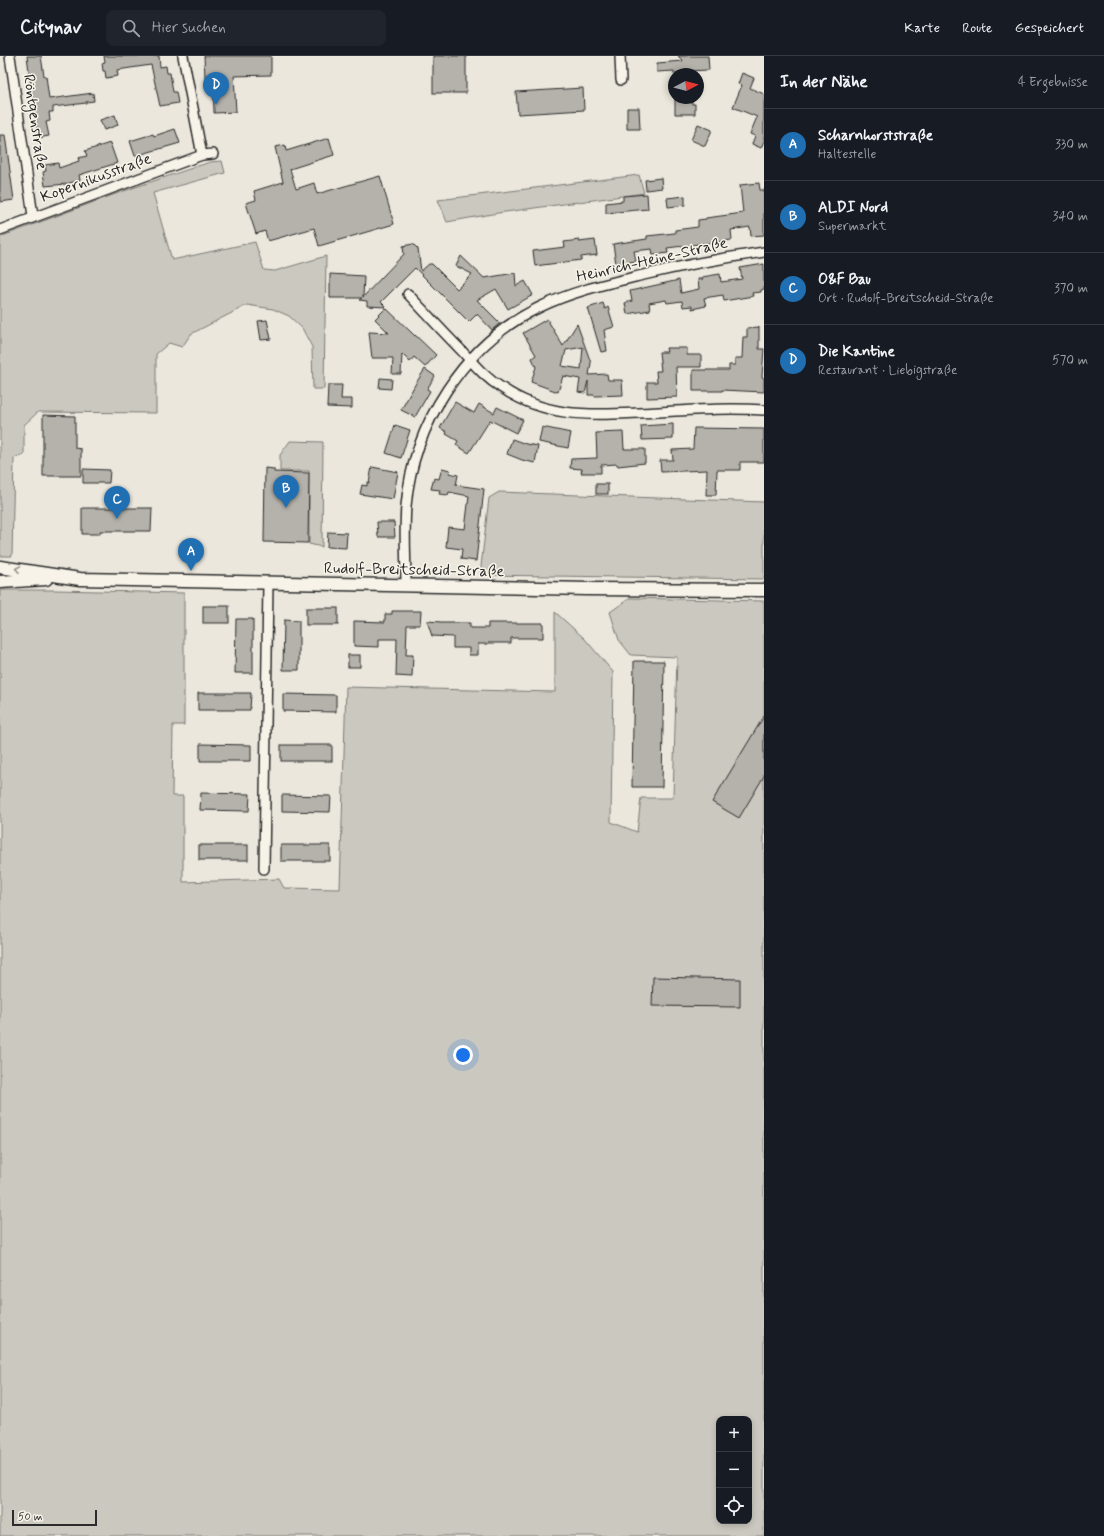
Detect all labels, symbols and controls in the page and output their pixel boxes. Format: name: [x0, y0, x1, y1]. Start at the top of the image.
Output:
search box: [106, 10, 386, 46]
text: Citynav: [20, 15, 82, 40]
icon: search: [120, 17, 142, 39]
text: Hier suchen: [152, 18, 226, 38]
text: Karte: [904, 19, 940, 37]
text: Route: [962, 19, 993, 37]
text: Gespeichert: [1015, 19, 1084, 37]
north arrow: [668, 68, 704, 104]
text: In der Nähe: [780, 71, 868, 93]
pin: D: [203, 72, 229, 105]
street label: Röntgenstraße: [17, 73, 52, 171]
text: 4 Ergebnisse: [1018, 74, 1088, 91]
text: Scharnhorststraße: [818, 126, 933, 146]
text: A: [789, 136, 797, 153]
text: 330 m: [1055, 136, 1088, 153]
text: Haltestelle: [818, 146, 876, 163]
street label: Kopernikusstraße: [38, 148, 154, 208]
text: ALDI Nord: [818, 198, 888, 218]
text: B: [789, 208, 797, 225]
text: 340 m: [1053, 208, 1088, 225]
text: Supermarkt: [818, 218, 886, 235]
street label: Heinrich-Heine-Straße: [574, 232, 730, 288]
text: O&F Bau: [818, 270, 871, 290]
text: C: [788, 280, 798, 297]
text: 370 m: [1054, 280, 1088, 297]
text: Ort · Rudolf-Breitscheid-Straße: [818, 290, 994, 307]
text: Die Kantine: [818, 342, 895, 362]
text: D: [789, 352, 797, 369]
text: 570 m: [1052, 352, 1088, 369]
text: Restaurant · Liebigstraße: [818, 362, 957, 379]
pin: B: [273, 475, 299, 508]
pin: C: [104, 486, 130, 519]
pin: A: [178, 538, 204, 571]
street label: Rudolf-Breitscheid-Straße: [324, 558, 505, 582]
one-way arrow: [15, 566, 21, 574]
your location: [453, 1045, 473, 1065]
map controls: [716, 1416, 752, 1524]
button: +: [716, 1416, 752, 1452]
button: −: [716, 1452, 752, 1488]
button: locate: [716, 1488, 752, 1524]
scale bar: [12, 1508, 97, 1527]
text: 50 m: [18, 1510, 43, 1524]

